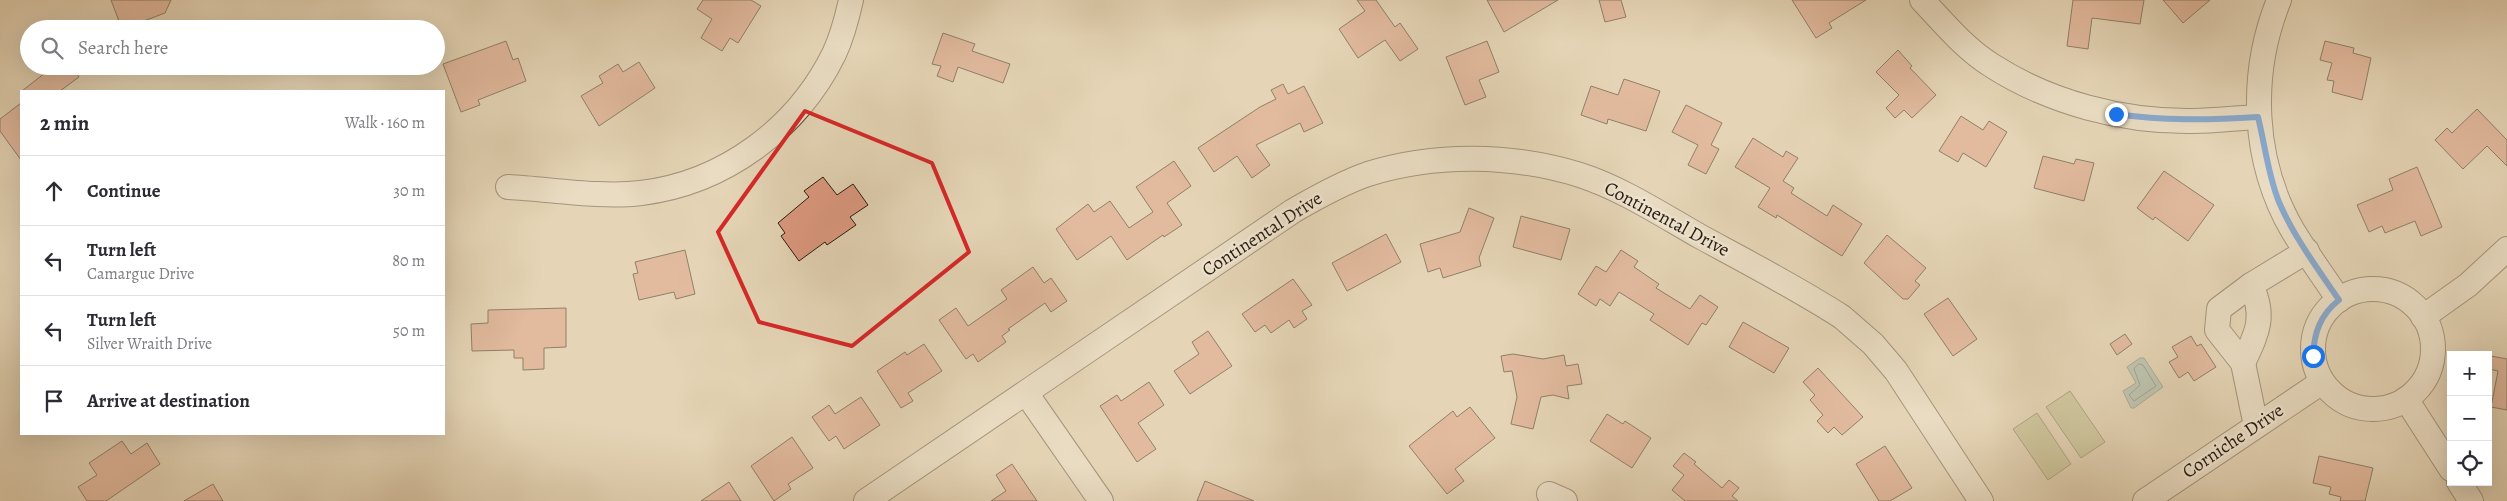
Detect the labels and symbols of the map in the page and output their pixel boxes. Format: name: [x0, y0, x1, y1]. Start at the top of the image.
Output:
route end: [2105, 103, 2128, 126]
street label: Continental Drive: [1600, 175, 1734, 263]
street label: Continental Drive: [1197, 185, 1327, 283]
route start: [2302, 345, 2325, 368]
street label: Corniche Drive: [2177, 397, 2289, 485]

